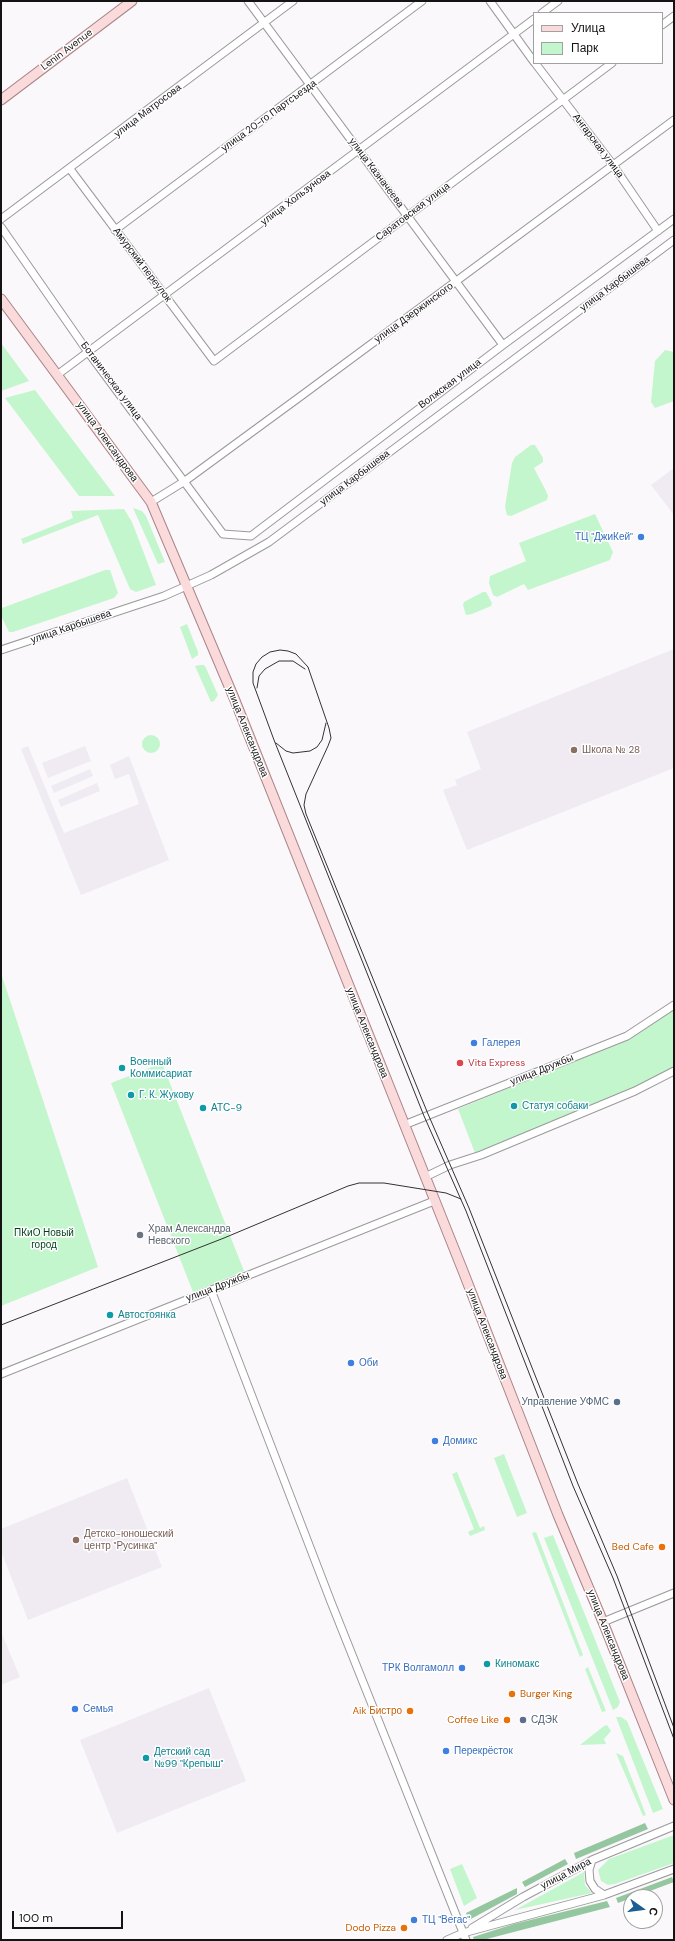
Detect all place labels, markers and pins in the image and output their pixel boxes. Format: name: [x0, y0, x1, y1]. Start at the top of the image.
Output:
place label: ТЦ "ДжиКей": [575, 531, 633, 543]
marker: ТЦ "ДжиКей": [636, 532, 646, 542]
place label: Школа № 28: [582, 744, 640, 756]
marker: Школа № 28: [569, 745, 579, 755]
place label: Галерея: [482, 1037, 520, 1049]
marker: Галерея: [469, 1038, 479, 1048]
place label: Военный Коммисариат: [130, 1056, 192, 1080]
place label: Vita Express: [468, 1057, 525, 1069]
marker: Vita Express: [455, 1058, 465, 1068]
marker: Военный Коммисариат: [117, 1063, 127, 1073]
place label: Г. К. Жукову: [139, 1089, 194, 1101]
marker: Г. К. Жукову: [126, 1090, 136, 1100]
place label: Статуя собаки: [522, 1100, 588, 1112]
marker: Статуя собаки: [509, 1101, 519, 1111]
place label: АТС-9: [211, 1102, 242, 1114]
marker: АТС-9: [198, 1103, 208, 1113]
place label: Храм Александра Невского: [148, 1223, 231, 1246]
marker: Храм Александра Невского: [135, 1230, 145, 1240]
place label: Автостоянка: [118, 1309, 176, 1321]
marker: Автостоянка: [105, 1310, 115, 1320]
place label: Оби: [359, 1357, 378, 1369]
marker: Оби: [346, 1358, 356, 1368]
place label: Управление УФМС: [522, 1396, 609, 1408]
marker: Управление УФМС: [612, 1397, 622, 1407]
place label: Домикс: [443, 1435, 477, 1447]
marker: Домикс: [430, 1436, 440, 1446]
place label: Детско-юношеский центр "Русинка": [84, 1528, 174, 1552]
marker: Детско-юношеский центр "Русинка": [71, 1535, 81, 1545]
place label: Bed Cafe: [612, 1541, 654, 1553]
marker: Bed Cafe: [657, 1542, 667, 1552]
place label: Киномакс: [495, 1658, 539, 1670]
marker: Киномакс: [482, 1659, 492, 1669]
place label: ТРК Волгамолл: [382, 1662, 454, 1674]
marker: ТРК Волгамолл: [457, 1663, 467, 1673]
place label: Burger King: [520, 1688, 572, 1700]
marker: Burger King: [507, 1689, 517, 1699]
place label: Семья: [83, 1703, 113, 1715]
marker: Семья: [70, 1704, 80, 1714]
place label: Aik Бистро: [352, 1705, 402, 1717]
marker: Aik Бистро: [405, 1706, 415, 1716]
place label: Coffee Like: [447, 1714, 499, 1726]
place label: СДЭК: [531, 1714, 558, 1726]
marker: Coffee Like: [502, 1715, 512, 1725]
marker: СДЭК: [518, 1715, 528, 1725]
place label: Перекрёсток: [454, 1745, 513, 1757]
place label: Детский сад №99 "Крепыш": [154, 1746, 223, 1770]
marker: Перекрёсток: [441, 1746, 451, 1756]
marker: Детский сад №99 "Крепыш": [141, 1753, 151, 1763]
place label: ТЦ "Вегас": [422, 1914, 470, 1926]
marker: ТЦ "Вегас": [409, 1915, 419, 1925]
place label: Dodo Pizza: [346, 1922, 396, 1934]
marker: Dodo Pizza: [399, 1923, 409, 1933]

